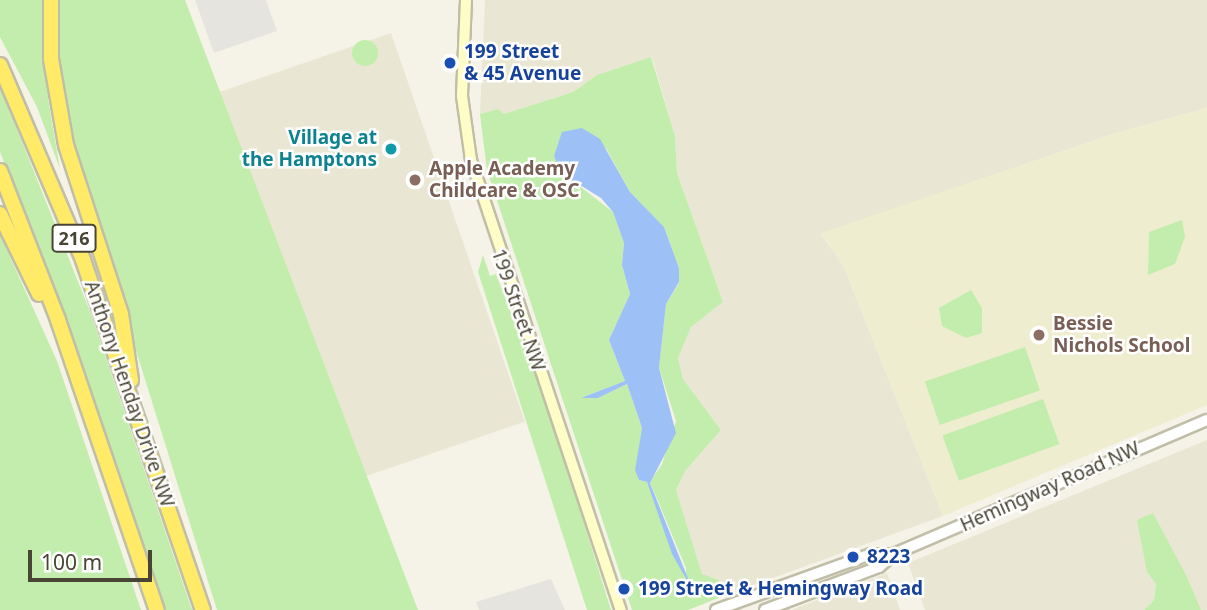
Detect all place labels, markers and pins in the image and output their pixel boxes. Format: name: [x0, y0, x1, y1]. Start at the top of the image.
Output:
place label: 199 Street & 45 Avenue: [464, 41, 581, 85]
marker: 199 Street & 45 Avenue: [442, 55, 458, 71]
place label: Village at the Hamptons: [242, 127, 377, 171]
marker: Village at the Hamptons: [383, 141, 399, 157]
place label: Apple Academy Childcare & OSC: [429, 158, 579, 202]
marker: Apple Academy Childcare & OSC: [407, 172, 423, 188]
place label: Bessie Nichols School: [1053, 313, 1190, 357]
marker: Bessie Nichols School: [1031, 327, 1047, 343]
place label: 8223: [867, 546, 910, 568]
marker: 8223: [845, 549, 861, 565]
place label: 199 Street & Hemingway Road: [638, 578, 923, 600]
marker: 199 Street & Hemingway Road: [616, 581, 632, 597]

